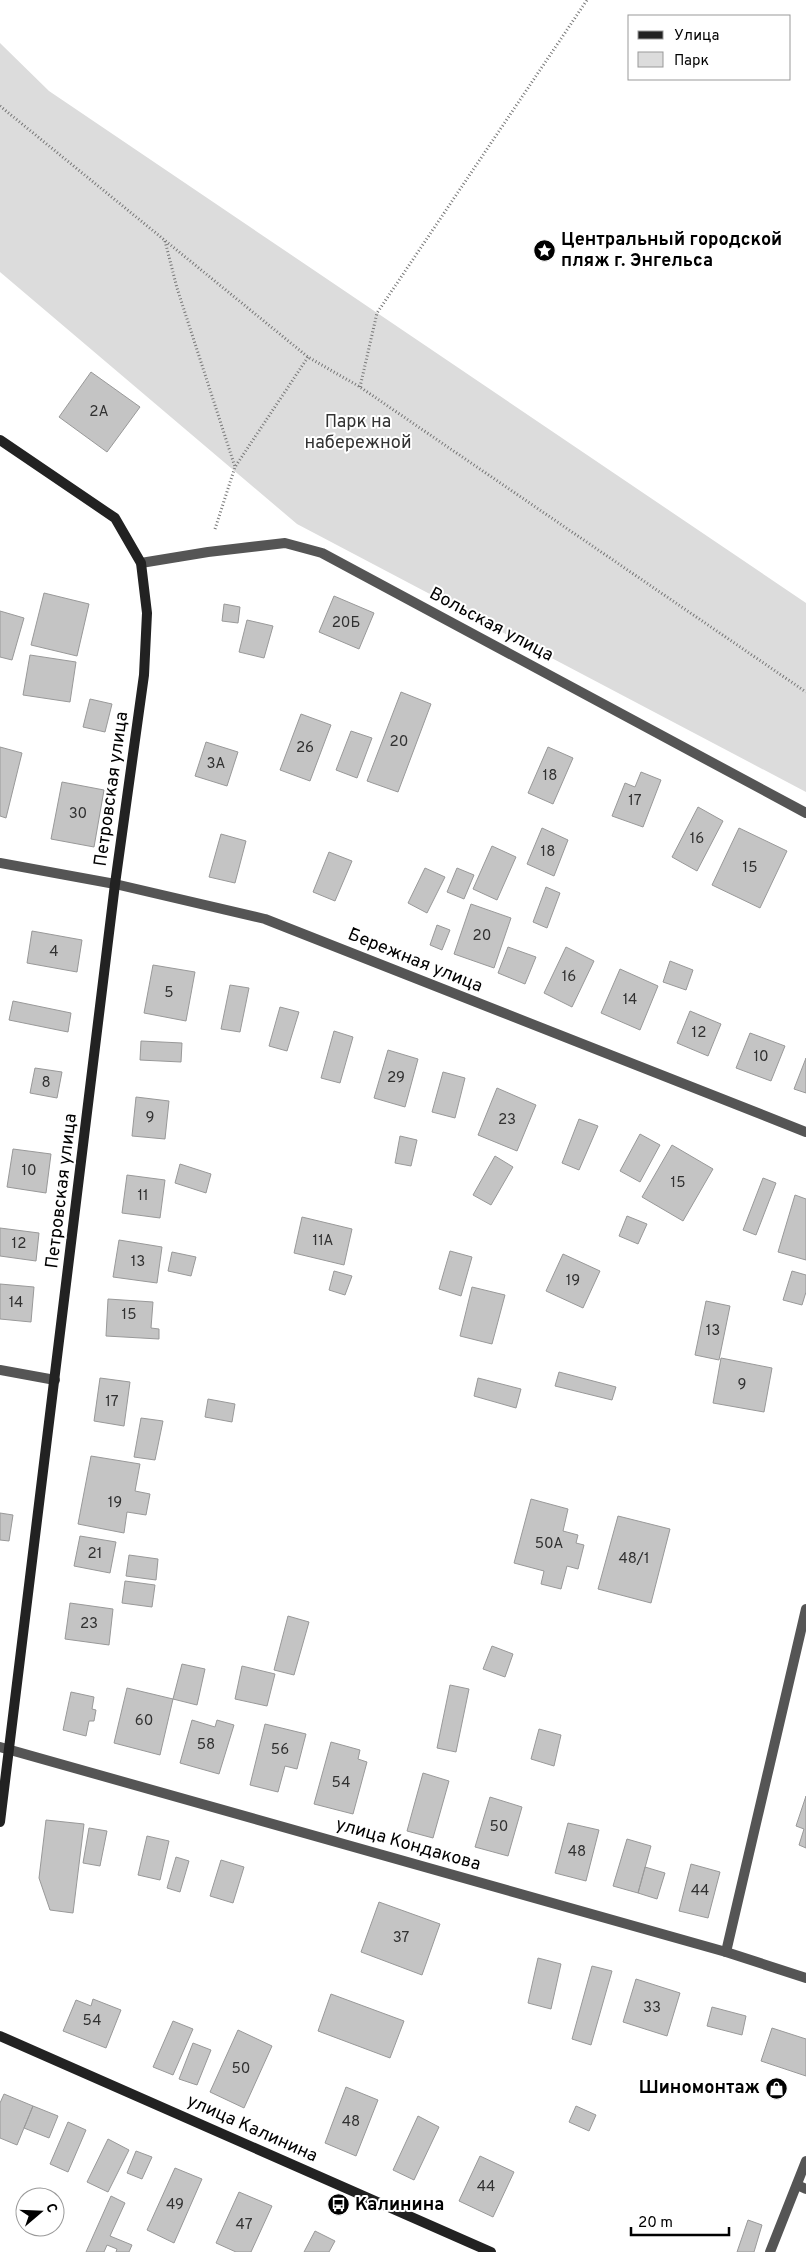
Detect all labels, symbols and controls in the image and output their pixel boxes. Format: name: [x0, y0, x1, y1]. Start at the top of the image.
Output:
legend: [628, 15, 791, 80]
text: Улица: [674, 27, 719, 46]
text: Парк: [674, 52, 709, 71]
place label: Центральный городской пляж г. Энгельса: [561, 229, 782, 273]
place icon: Центральный городской пляж г. Энгельса: [533, 238, 557, 262]
house number: 2А: [89, 403, 109, 422]
park label: Парк на набережной: [304, 411, 412, 455]
street label: Вольская улица: [425, 583, 557, 667]
house number: 20Б: [332, 614, 360, 633]
street label: Петровская улица: [90, 710, 134, 868]
house number: 20: [390, 733, 408, 752]
house number: 26: [296, 739, 314, 758]
house number: 3А: [206, 755, 226, 774]
house number: 18: [543, 767, 557, 786]
house number: 17: [628, 792, 642, 811]
house number: 30: [69, 805, 87, 824]
house number: 16: [690, 830, 704, 849]
house number: 18: [541, 843, 555, 862]
house number: 15: [743, 859, 757, 878]
street label: Бережная улица: [344, 923, 486, 999]
house number: 20: [473, 927, 491, 946]
house number: 4: [49, 943, 59, 962]
house number: 16: [562, 968, 576, 987]
house number: 5: [164, 984, 174, 1003]
house number: 14: [623, 991, 637, 1010]
house number: 12: [692, 1024, 706, 1043]
house number: 10: [753, 1048, 769, 1067]
house number: 29: [387, 1069, 405, 1088]
house number: 8: [41, 1074, 51, 1093]
house number: 9: [146, 1109, 154, 1128]
house number: 23: [498, 1111, 516, 1130]
street label: Петровская улица: [41, 1112, 83, 1270]
house number: 10: [21, 1162, 37, 1181]
house number: 15: [671, 1174, 685, 1193]
house number: 11: [137, 1187, 149, 1206]
house number: 11А: [313, 1232, 333, 1251]
house number: 12: [12, 1235, 26, 1254]
house number: 13: [131, 1253, 145, 1272]
house number: 19: [566, 1272, 580, 1291]
house number: 14: [9, 1294, 23, 1313]
house number: 15: [122, 1306, 136, 1325]
house number: 13: [706, 1322, 720, 1341]
house number: 9: [738, 1376, 746, 1395]
house number: 17: [105, 1393, 119, 1412]
house number: 19: [108, 1494, 122, 1513]
house number: 50А: [535, 1535, 563, 1554]
house number: 21: [88, 1545, 102, 1564]
house number: 48/1: [619, 1550, 649, 1569]
house number: 23: [80, 1615, 98, 1634]
house number: 60: [135, 1712, 153, 1731]
house number: 58: [197, 1736, 215, 1755]
house number: 56: [271, 1741, 289, 1760]
house number: 54: [332, 1774, 350, 1793]
street label: улица Кондакова: [333, 1813, 483, 1877]
house number: 50: [490, 1818, 508, 1837]
house number: 48: [568, 1843, 586, 1862]
house number: 44: [691, 1882, 709, 1901]
house number: 37: [393, 1929, 410, 1948]
house number: 33: [643, 1999, 661, 2018]
house number: 54: [83, 2012, 101, 2031]
house number: 50: [232, 2060, 250, 2079]
shop icon: Шиномонтаж: [764, 2076, 788, 2100]
place label: Шиномонтаж: [639, 2077, 760, 2100]
street label: улица Калинина: [183, 2090, 321, 2168]
house number: 48: [342, 2113, 360, 2132]
house number: 44: [477, 2178, 495, 2197]
north arrow: [15, 2187, 65, 2237]
bus stop icon: Калинина: [327, 2193, 351, 2217]
place label: Калинина: [355, 2194, 444, 2217]
house number: 49: [166, 2196, 184, 2215]
text: С: [41, 2201, 60, 2215]
scale bar: [631, 2204, 728, 2236]
text: 20 m: [638, 2214, 673, 2233]
house number: 47: [236, 2216, 253, 2235]

